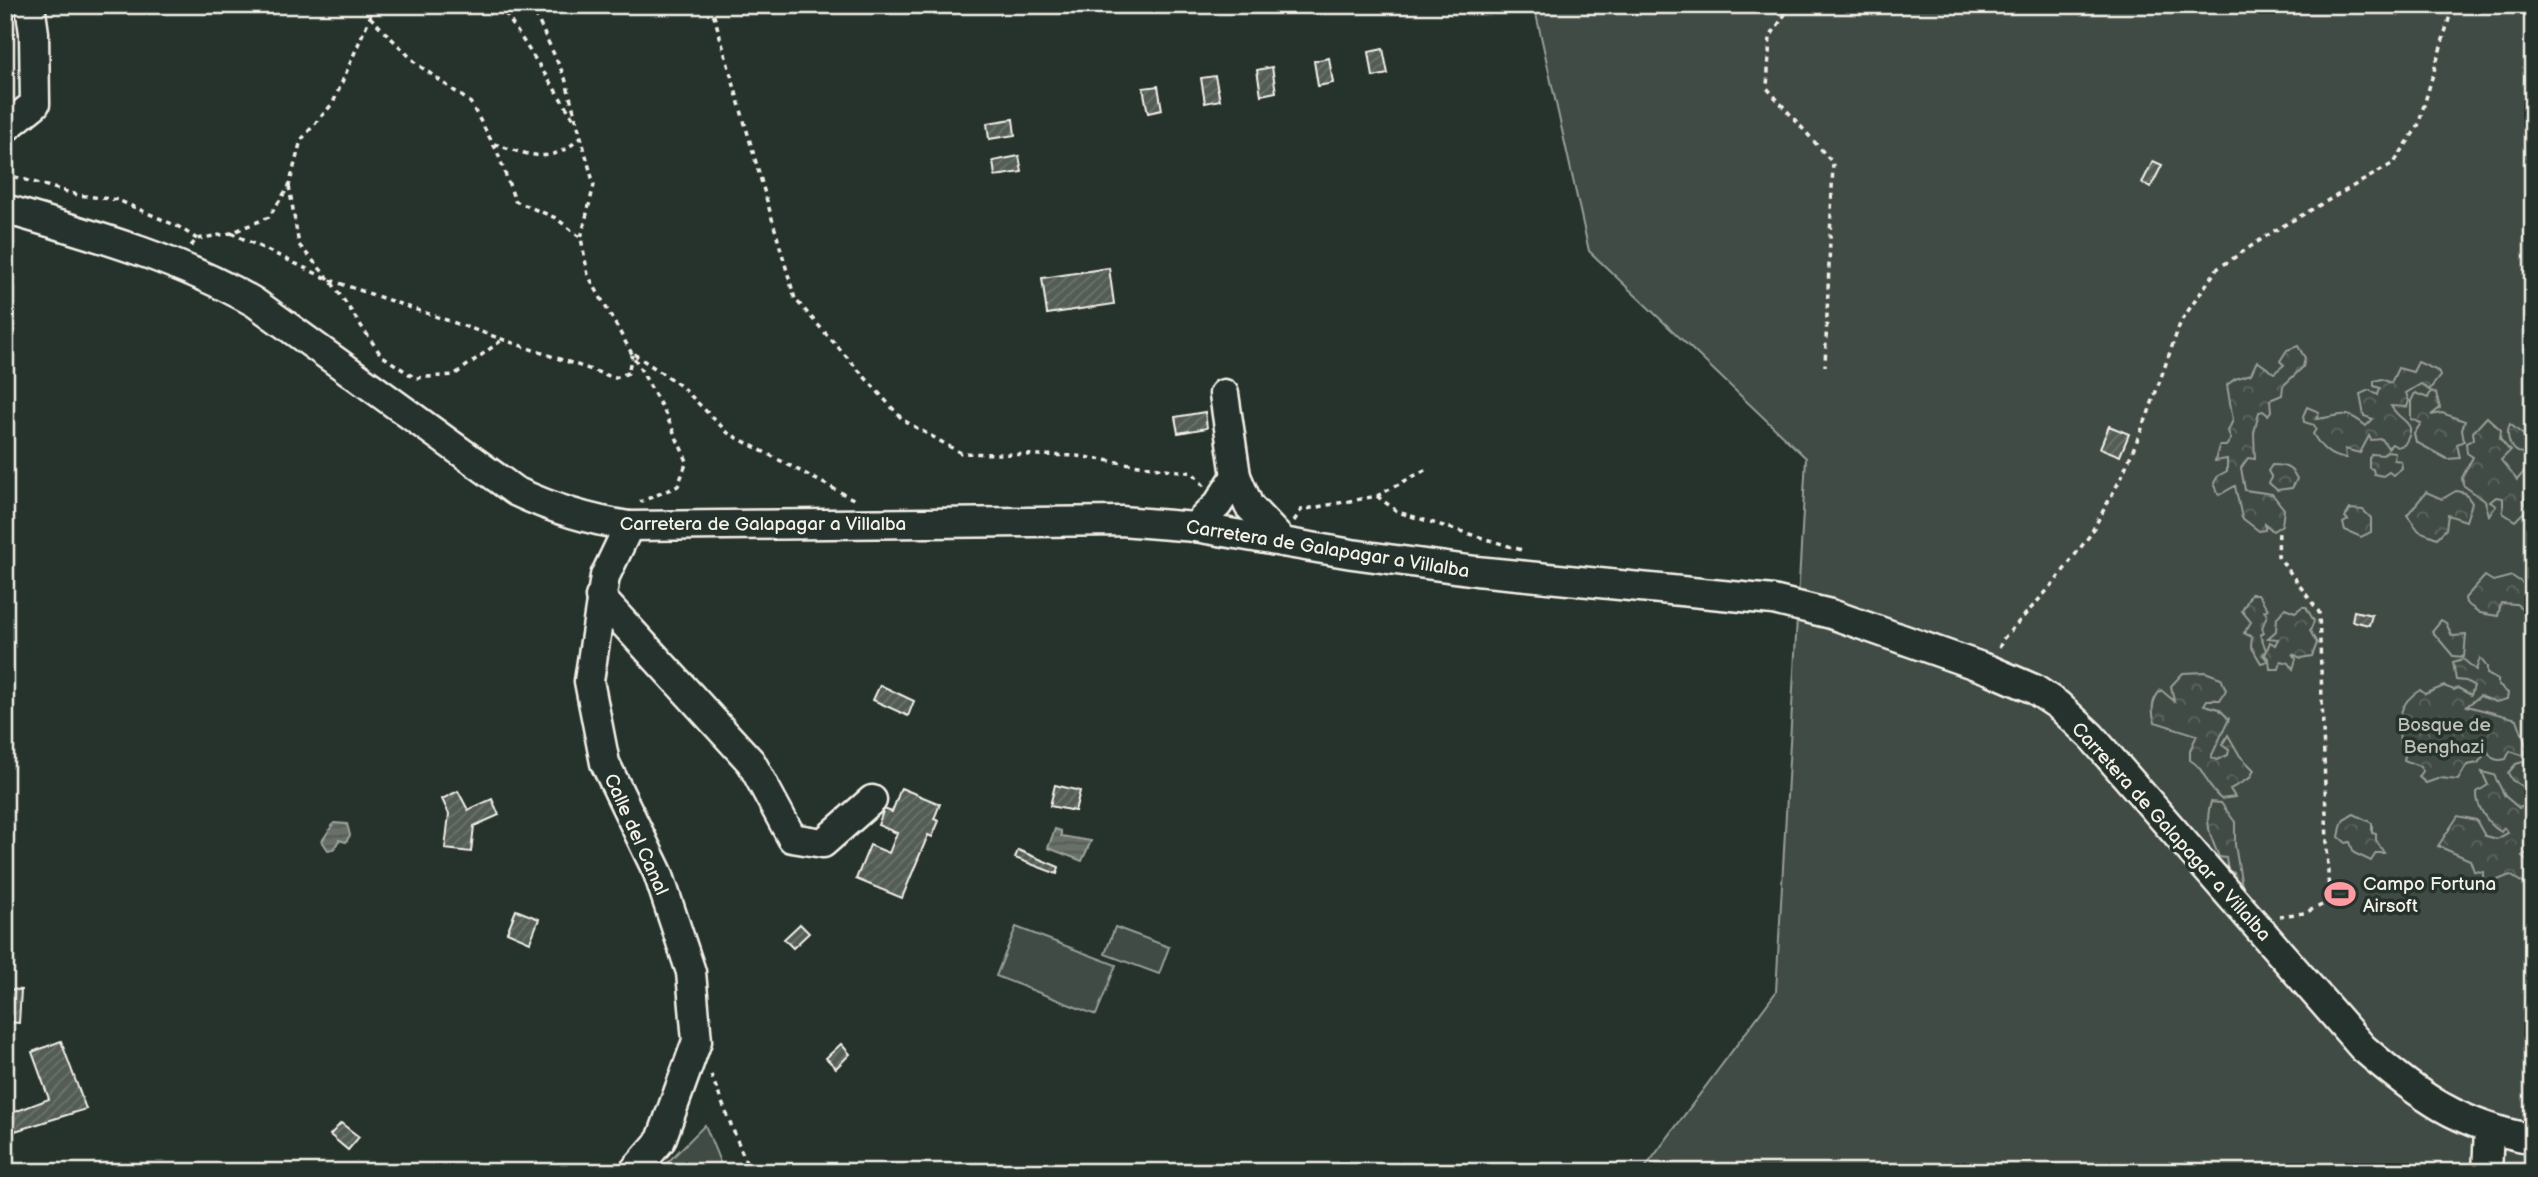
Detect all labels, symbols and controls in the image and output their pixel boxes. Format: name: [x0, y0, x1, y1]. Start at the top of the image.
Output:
street label: Carretera de Galapagar a Villalba: [620, 513, 906, 536]
street label: Carretera de Galapagar a Villalba: [1184, 516, 1471, 583]
park label: Bosque de Benghazi: [2397, 714, 2491, 759]
street label: Carretera de Galapagar a Villalba: [2066, 718, 2275, 946]
street label: Calle del Canal: [599, 770, 673, 899]
place label: Campo Fortuna Airsoft: [2363, 873, 2496, 918]
sports icon: Campo Fortuna Airsoft: [2323, 877, 2357, 911]

